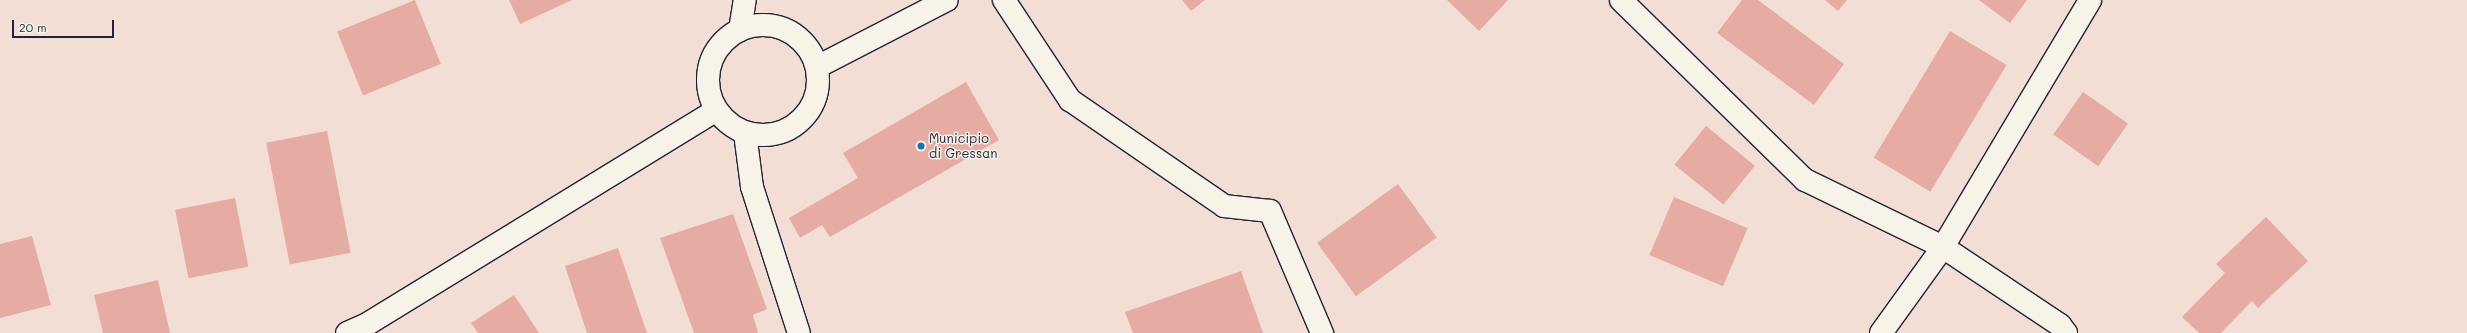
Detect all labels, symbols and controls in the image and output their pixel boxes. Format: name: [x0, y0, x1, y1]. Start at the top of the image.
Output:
scale bar: [14, 12, 116, 38]
text: 20 m: [19, 19, 47, 35]
place label: Municipio di Gressan: [929, 131, 998, 162]
marker: Municipio di Gressan: [916, 141, 926, 151]

